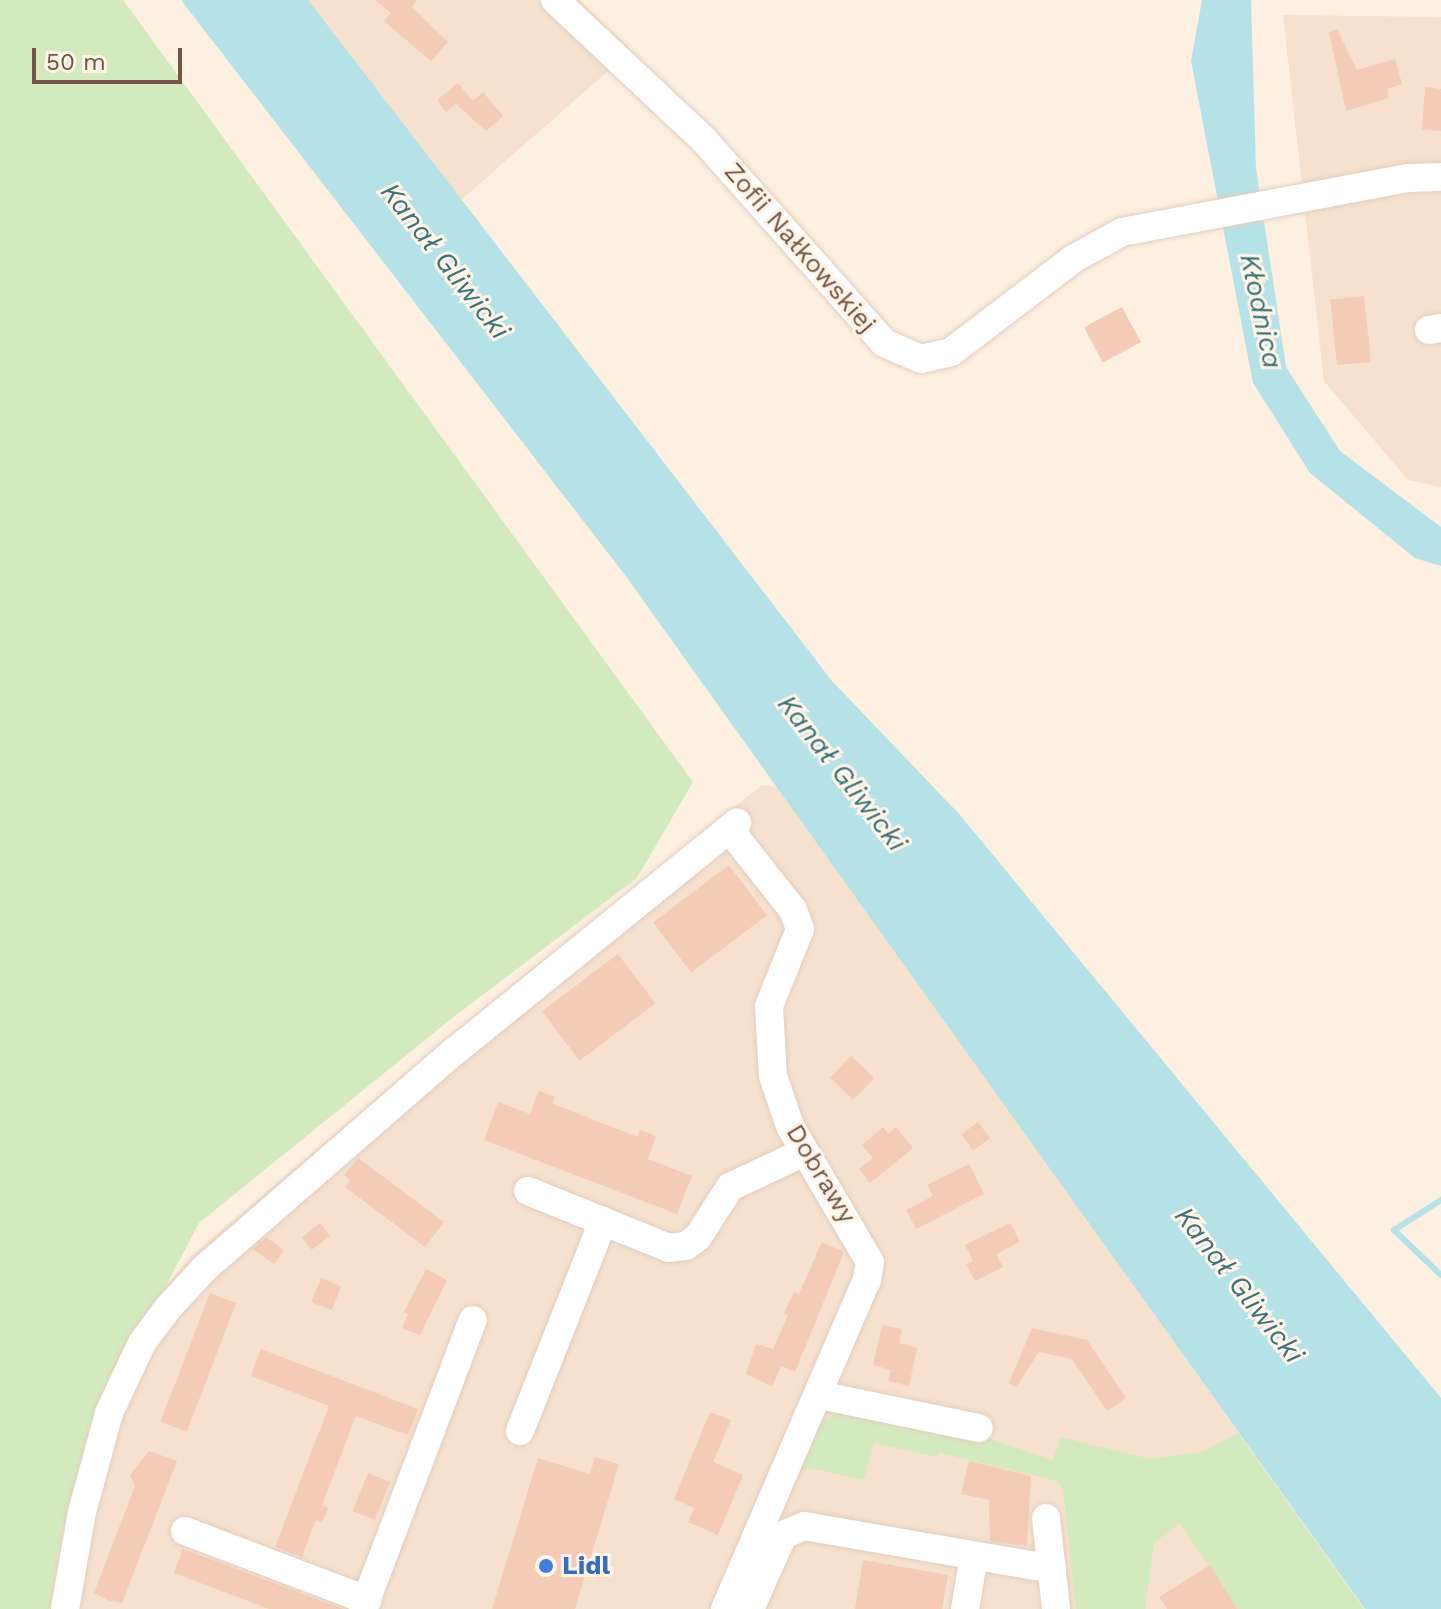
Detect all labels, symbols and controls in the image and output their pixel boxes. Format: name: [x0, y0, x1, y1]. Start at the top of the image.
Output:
scale bar: [36, 32, 186, 82]
text: 50 m: [46, 48, 106, 76]
street label: Zofii Nałkowskiej: [718, 156, 882, 340]
water label: Kanał Gliwicki: [373, 176, 517, 346]
water label: Kłodnica: [1232, 250, 1290, 372]
water label: Kanał Gliwicki: [770, 688, 914, 858]
street label: Dobrawy: [779, 1119, 863, 1229]
water label: Kanał Gliwicki: [1167, 1200, 1311, 1370]
place label: Lidl: [562, 1550, 610, 1582]
marker: Lidl: [537, 1557, 555, 1575]

